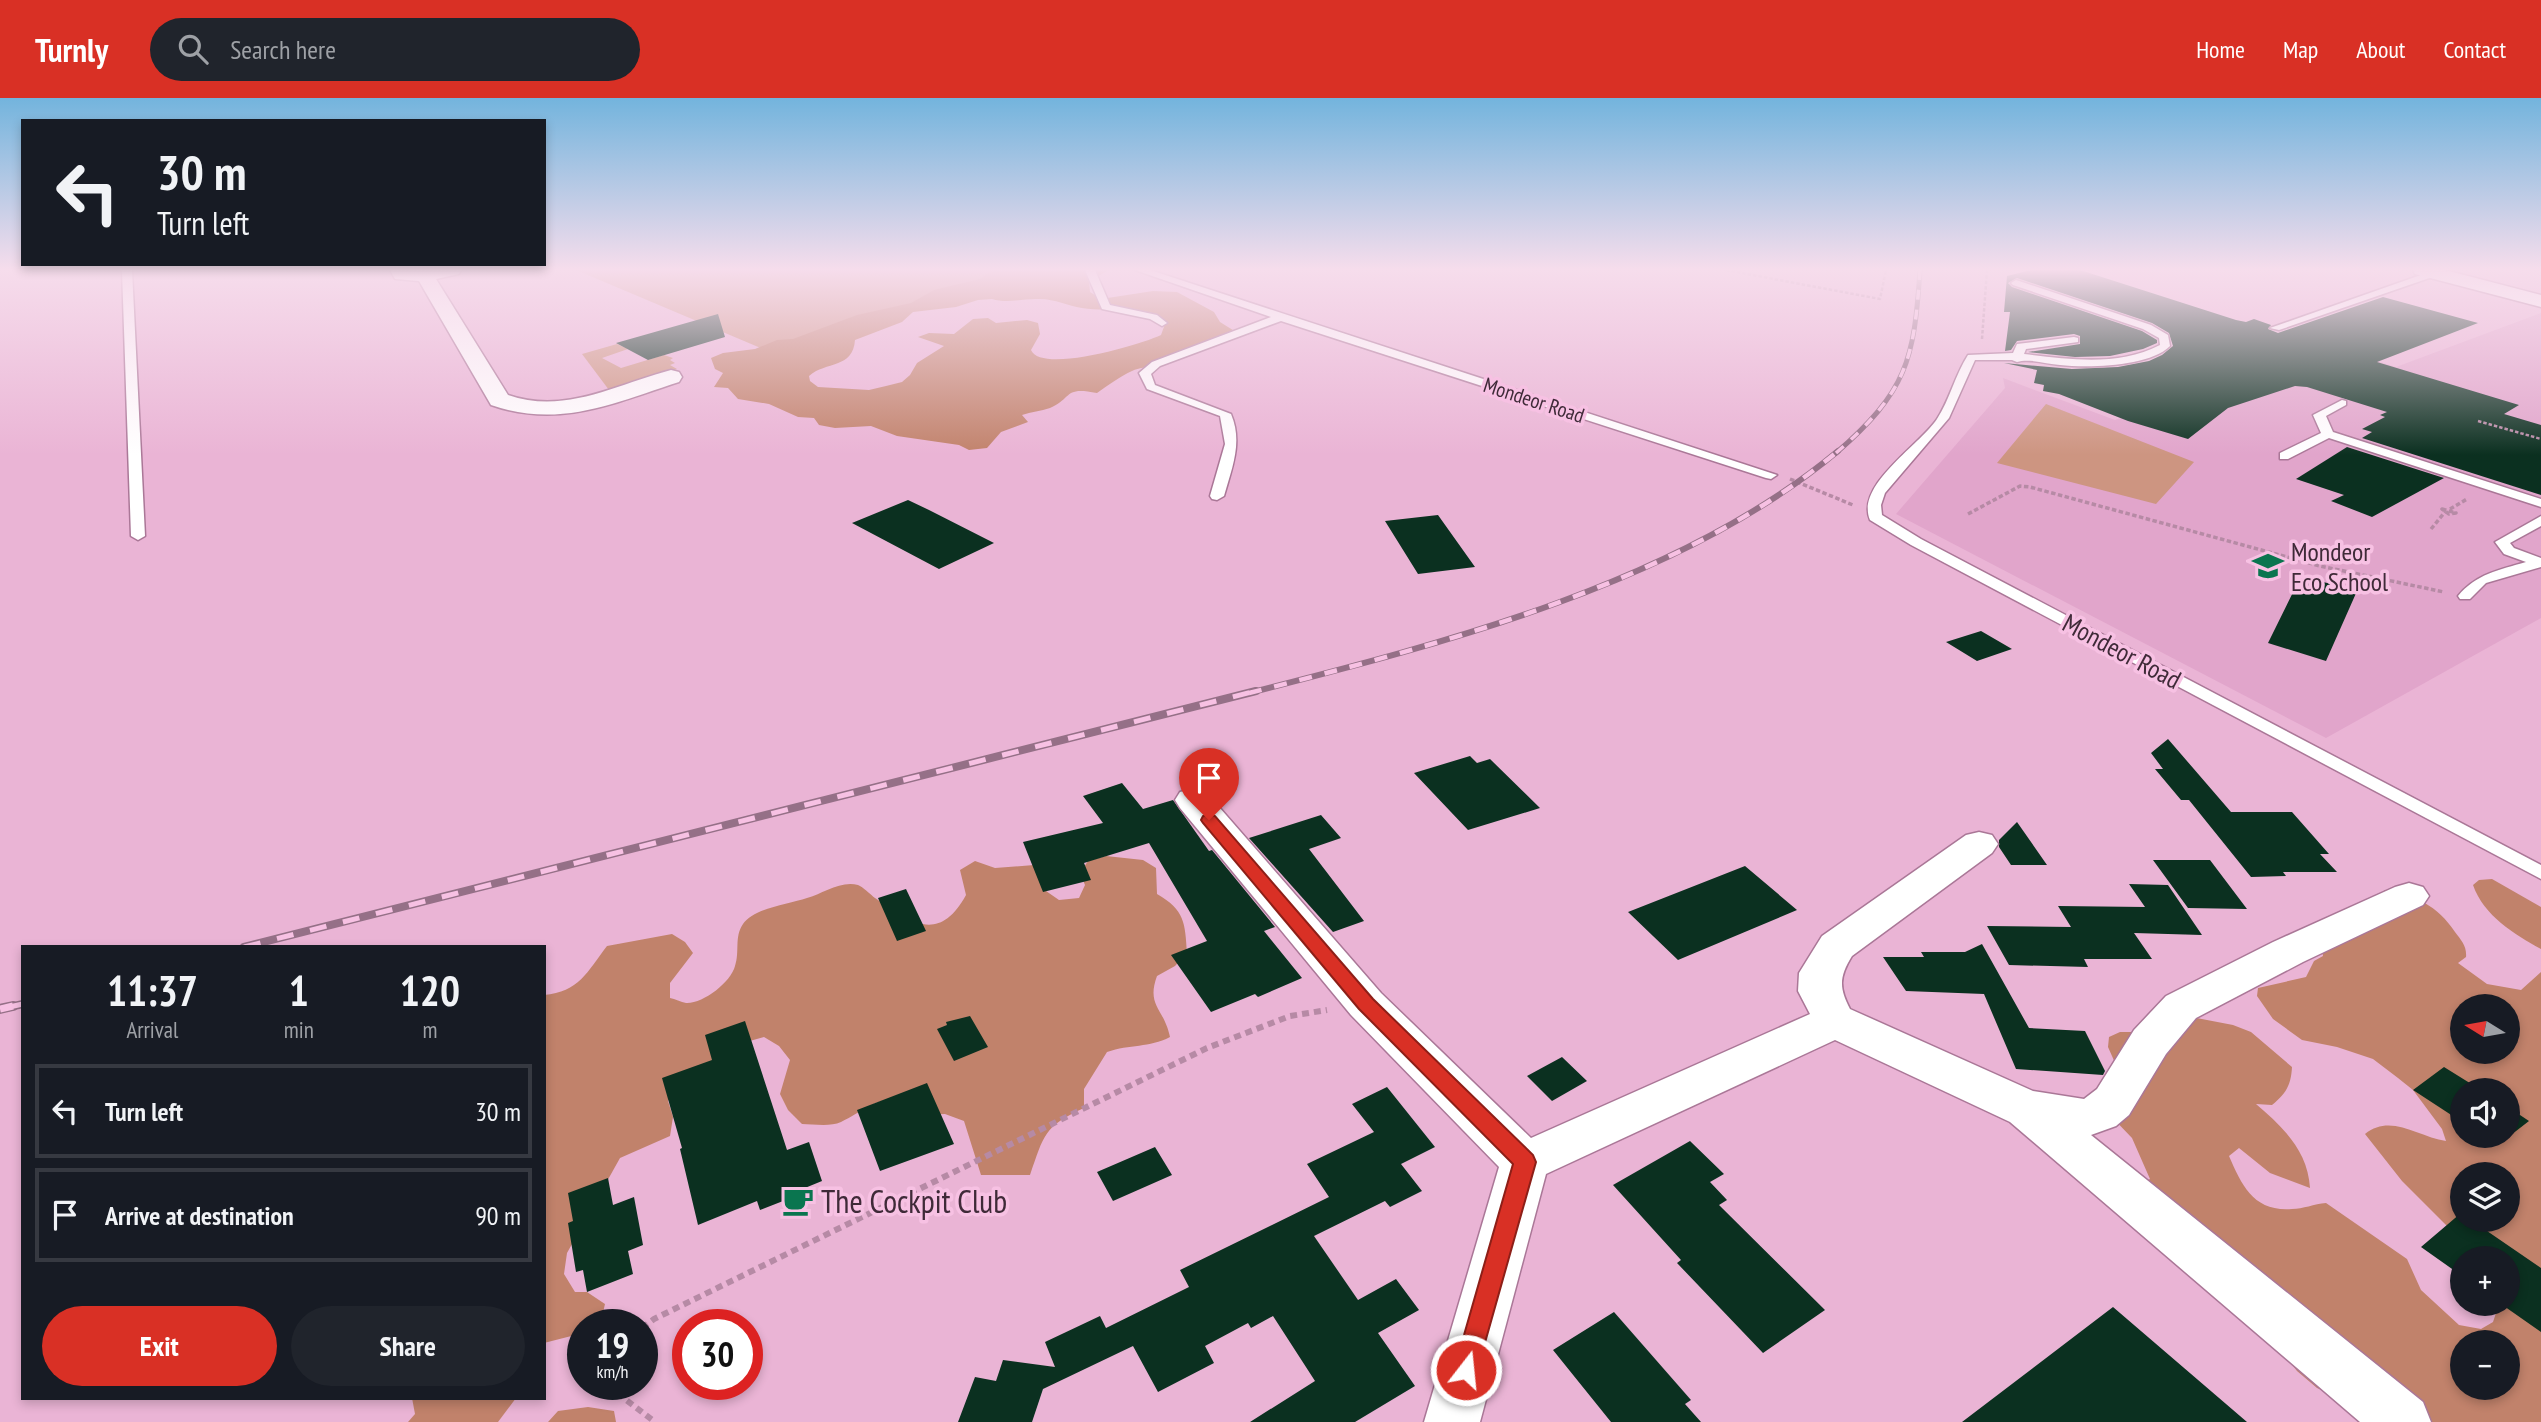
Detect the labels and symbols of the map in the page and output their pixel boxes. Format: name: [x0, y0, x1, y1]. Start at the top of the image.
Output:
street label: Mondeor Road: [1480, 371, 1588, 429]
place label: Mondeor Eco School: [2291, 535, 2388, 598]
school or university icon: Mondeor Eco School: [2251, 549, 2285, 583]
street label: Mondeor Road: [2057, 606, 2187, 696]
pin: [1179, 748, 1239, 820]
north arrow: [2450, 994, 2520, 1064]
place label: The Cockpit Club: [821, 1180, 1007, 1222]
cafe icon: The Cockpit Club: [781, 1184, 815, 1218]
speed limit sign: 30: [672, 1309, 763, 1400]
position arrow: [1429, 1333, 1503, 1407]

